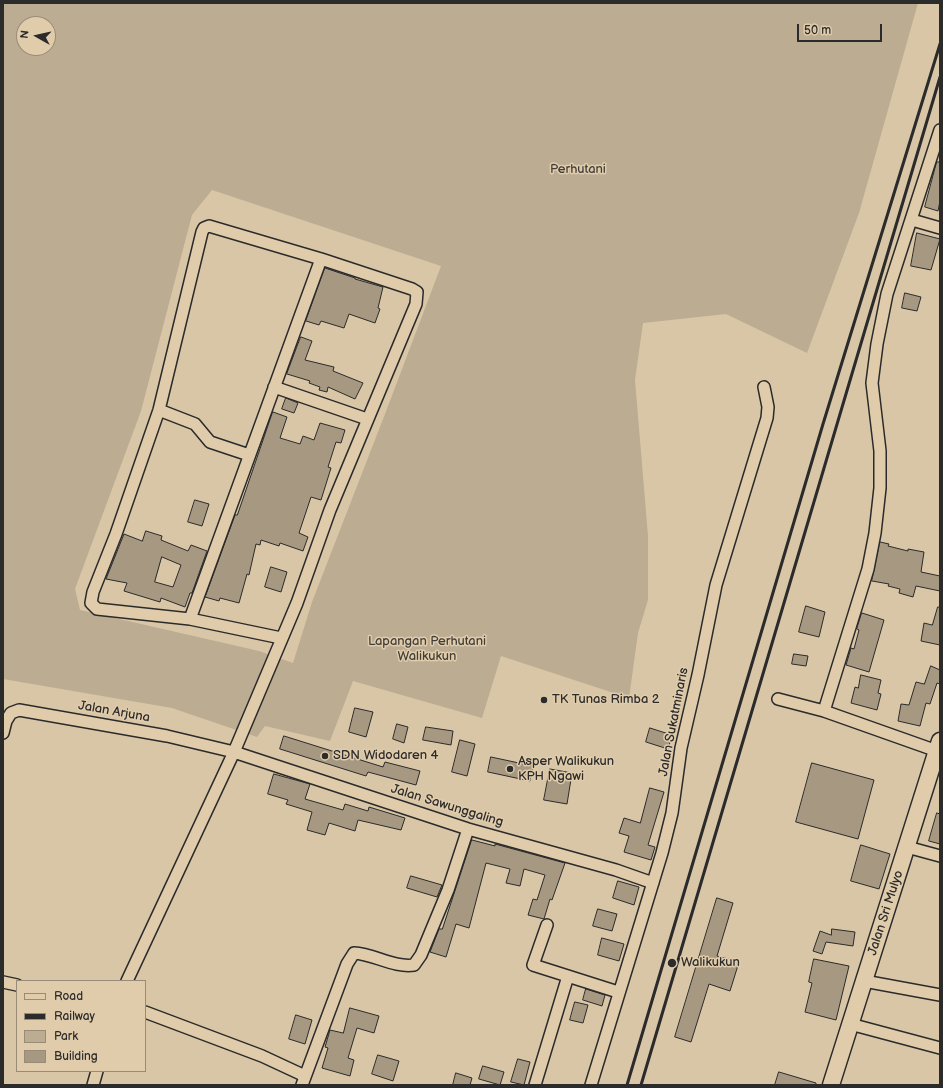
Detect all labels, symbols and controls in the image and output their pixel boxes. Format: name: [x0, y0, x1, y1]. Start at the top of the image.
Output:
north arrow: [16, 16, 56, 56]
scale bar: [799, 16, 884, 42]
text: 50 m: [804, 23, 831, 38]
text: N: [18, 29, 32, 39]
park label: Perhutani: [550, 162, 606, 178]
park label: Lapangan Perhutani Walikukun: [368, 634, 486, 665]
street label: Jalan Sukatminaris: [656, 666, 692, 778]
place label: TK Tunas Rimba 2: [552, 692, 659, 708]
marker: TK Tunas Rimba 2: [539, 695, 549, 705]
street label: Jalan Arjuna: [77, 698, 151, 726]
place label: SDN Widodaren 4: [333, 748, 438, 764]
marker: SDN Widodaren 4: [320, 751, 330, 761]
place label: Asper Walikukun KPH Ngawi: [518, 754, 614, 785]
marker: Asper Walikukun KPH Ngawi: [505, 764, 515, 774]
street label: Jalan Sawunggaling: [389, 781, 505, 831]
street label: Jalan Sri Mulyo: [865, 869, 907, 957]
place label: Walikukun: [681, 955, 740, 971]
marker: Walikukun: [666, 957, 678, 969]
legend: [16, 980, 146, 1072]
text: Road: [54, 989, 83, 1004]
text: Railway: [54, 1009, 95, 1024]
text: Park: [54, 1029, 78, 1044]
text: Building: [54, 1049, 98, 1064]

